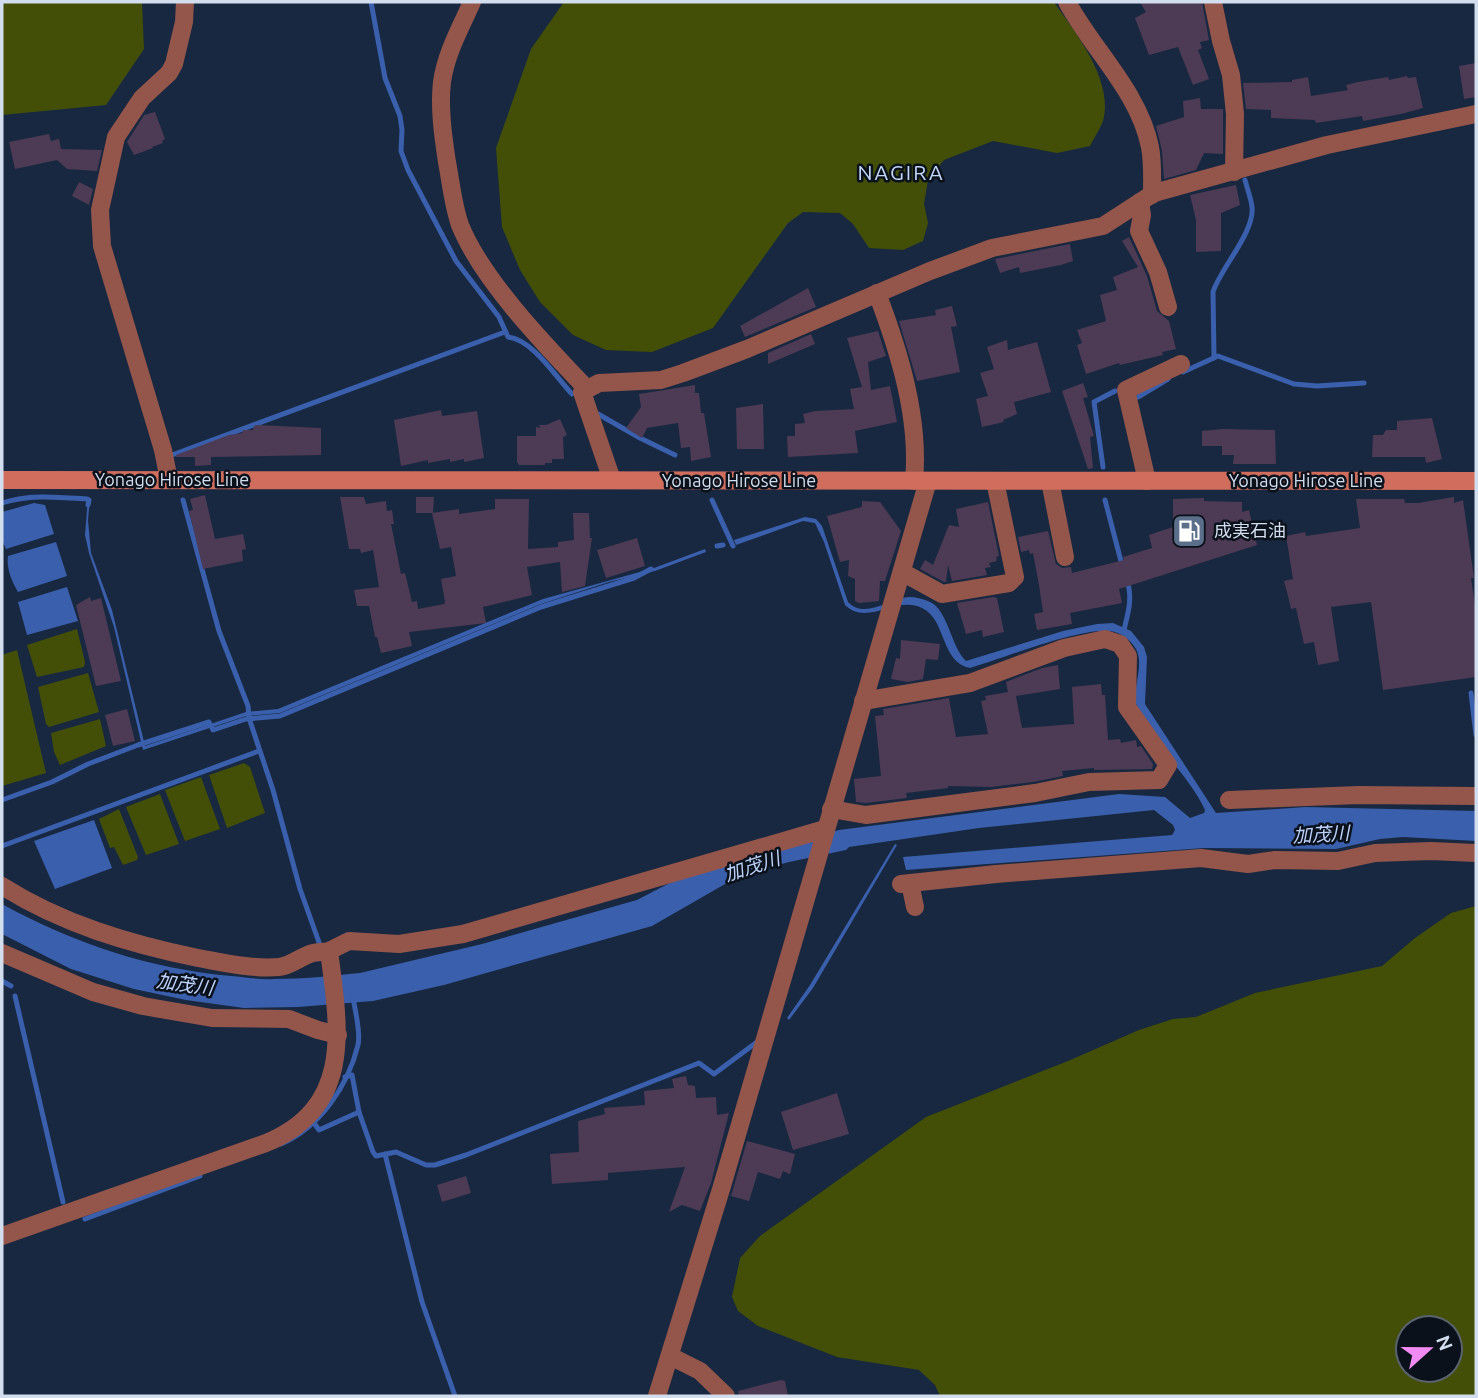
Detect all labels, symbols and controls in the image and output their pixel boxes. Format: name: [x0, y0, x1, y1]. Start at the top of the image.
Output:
district label: NAGIRA: [857, 160, 945, 184]
street label: Yonago Hirose Line: [95, 469, 249, 489]
street label: Yonago Hirose Line: [662, 470, 816, 490]
street label: Yonago Hirose Line: [1229, 470, 1383, 490]
fuel station icon: 成実石油: [1170, 512, 1208, 550]
place label: 成実石油: [1214, 520, 1286, 540]
water label: 加茂川: [1292, 821, 1352, 846]
water label: 加茂川: [721, 846, 784, 885]
water label: 加茂川: [155, 969, 217, 999]
north arrow: [1394, 1314, 1464, 1384]
text: N: [1432, 1332, 1458, 1353]

